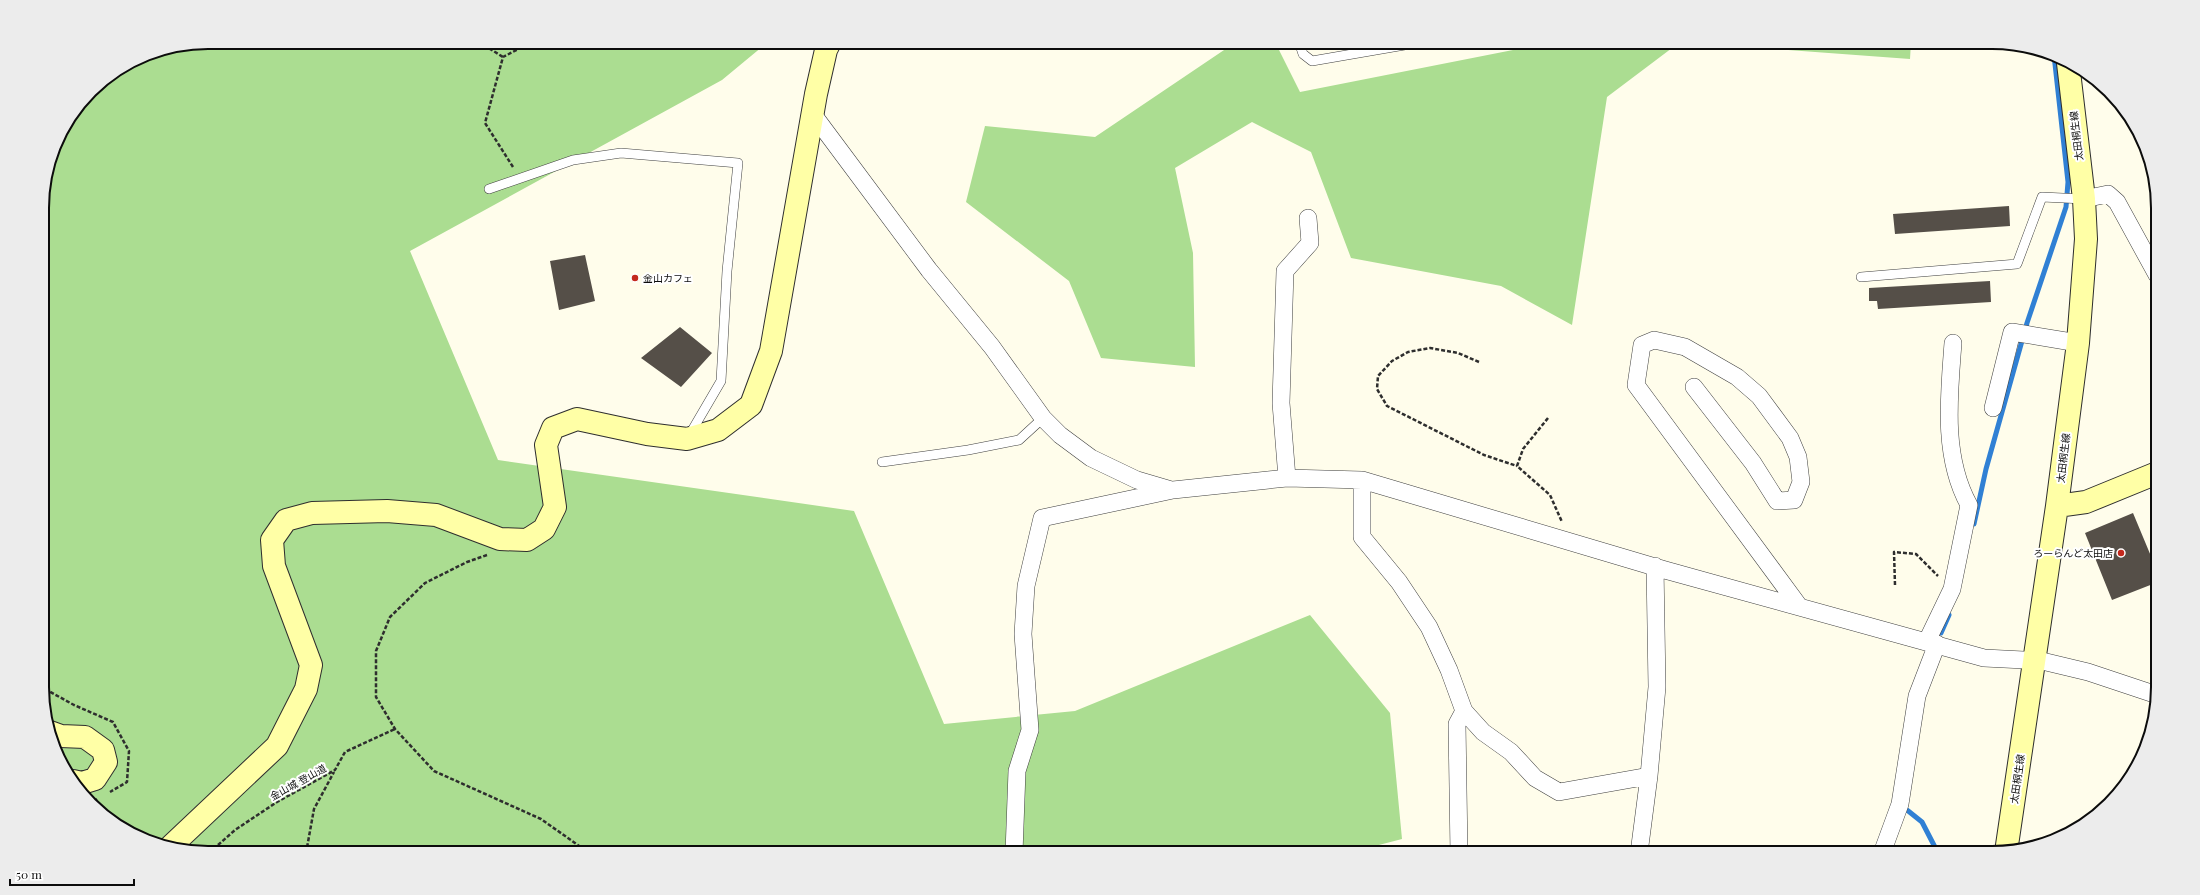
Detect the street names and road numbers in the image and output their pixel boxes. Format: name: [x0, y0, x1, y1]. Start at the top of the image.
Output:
street label: 太田桐生線: [2066, 110, 2086, 162]
street label: 太田桐生線: [2053, 432, 2073, 484]
street label: 太田桐生線: [2007, 753, 2027, 805]
street label: 金山城 登山道: [267, 761, 329, 803]

